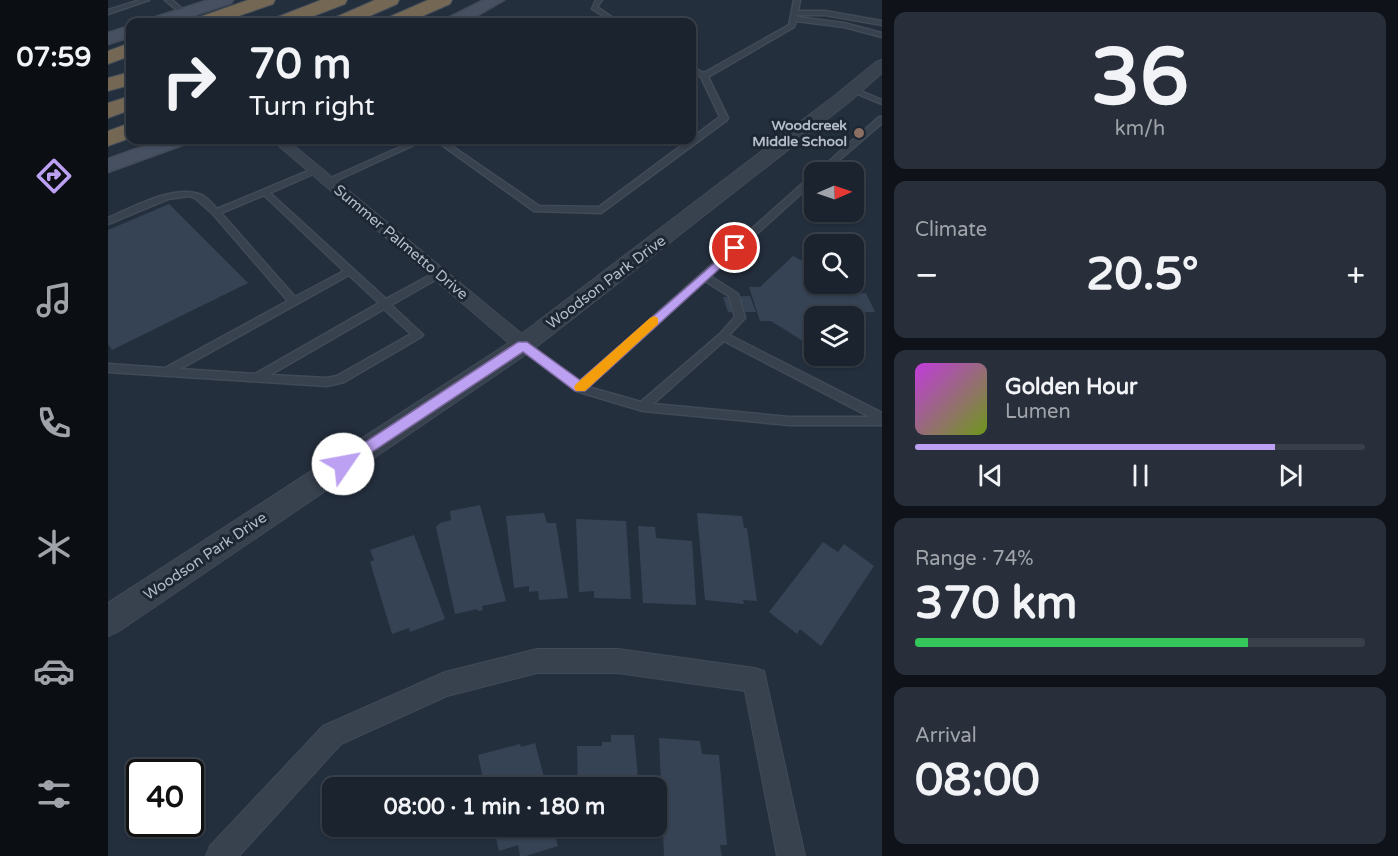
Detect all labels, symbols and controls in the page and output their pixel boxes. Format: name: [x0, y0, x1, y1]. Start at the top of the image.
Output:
text: 36: [1091, 31, 1189, 125]
text: 70 m: [249, 39, 351, 90]
text: 07:59: [17, 41, 91, 74]
icon: right: [150, 42, 228, 120]
text: Turn right: [249, 90, 375, 123]
place label: Woodcreek Middle School: [752, 117, 847, 150]
text: km/h: [1115, 117, 1165, 141]
marker: Woodcreek Middle School: [852, 126, 866, 140]
icon: directions: [33, 155, 75, 197]
north arrow: [804, 162, 864, 222]
map controls: [804, 162, 864, 366]
street label: Summer Palmetto Drive: [330, 181, 472, 303]
text: Climate: [915, 218, 987, 242]
pin: [709, 222, 760, 273]
street label: Woodson Park Drive: [543, 231, 669, 333]
icon: arrive: [718, 231, 751, 264]
button: search: [804, 234, 864, 294]
text: 20.5°: [1086, 248, 1199, 302]
text: −: [915, 256, 939, 295]
text: +: [1346, 256, 1365, 295]
icon: music: [33, 279, 75, 321]
button: layers: [804, 306, 864, 366]
text: Golden Hour: [1005, 374, 1137, 400]
text: Lumen: [1005, 400, 1071, 424]
icon: phone: [33, 402, 75, 444]
position arrow: [311, 432, 375, 496]
icon: previous: [974, 459, 1007, 492]
icon: pause: [1124, 459, 1157, 492]
icon: next: [1274, 459, 1307, 492]
street label: Woodson Park Drive: [140, 508, 270, 604]
icon: climate: [33, 526, 75, 568]
text: Range · 74%: [915, 547, 1034, 571]
text: 370 km: [915, 577, 1077, 631]
icon: car: [33, 650, 75, 692]
text: Arrival: [915, 724, 977, 748]
text: 08:00: [915, 754, 1040, 808]
speed limit sign: 40: [126, 759, 204, 837]
icon: filters: [33, 773, 75, 815]
text: 08:00 · 1 min · 180 m: [384, 794, 605, 820]

